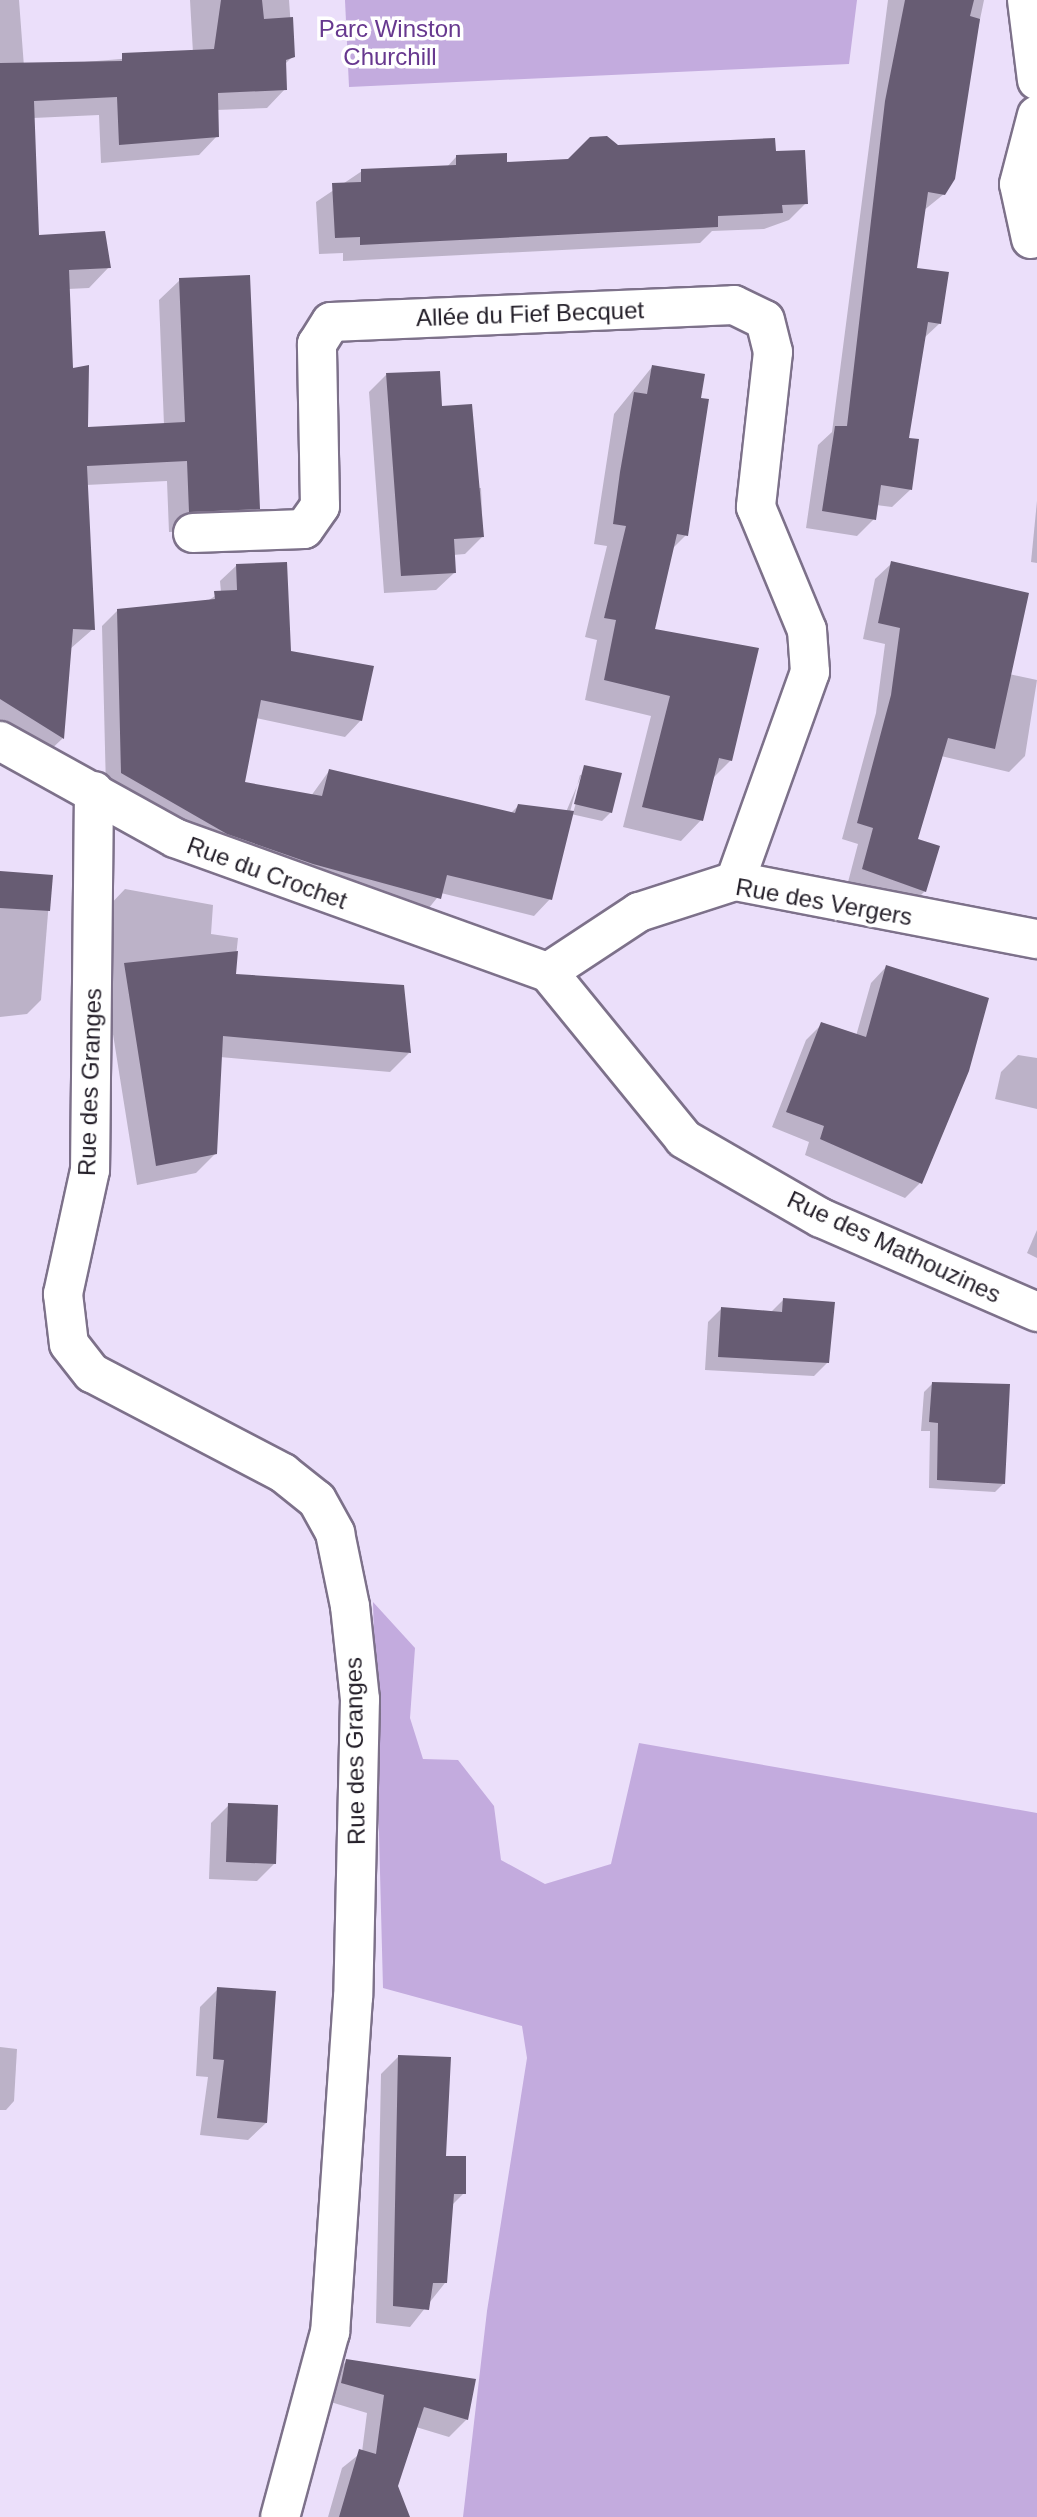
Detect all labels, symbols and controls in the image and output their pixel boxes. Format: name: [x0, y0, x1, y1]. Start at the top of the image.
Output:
park label: Parc Winston Churchill: [319, 15, 461, 71]
street label: Allée du Fief Becquet: [415, 296, 645, 332]
street label: Rue du Crochet: [183, 831, 351, 915]
street label: Rue des Vergers: [733, 872, 915, 932]
street label: Rue des Granges: [72, 988, 108, 1176]
street label: Rue des Mathouzines: [783, 1185, 1005, 1309]
street label: Rue des Granges: [339, 1657, 371, 1845]

